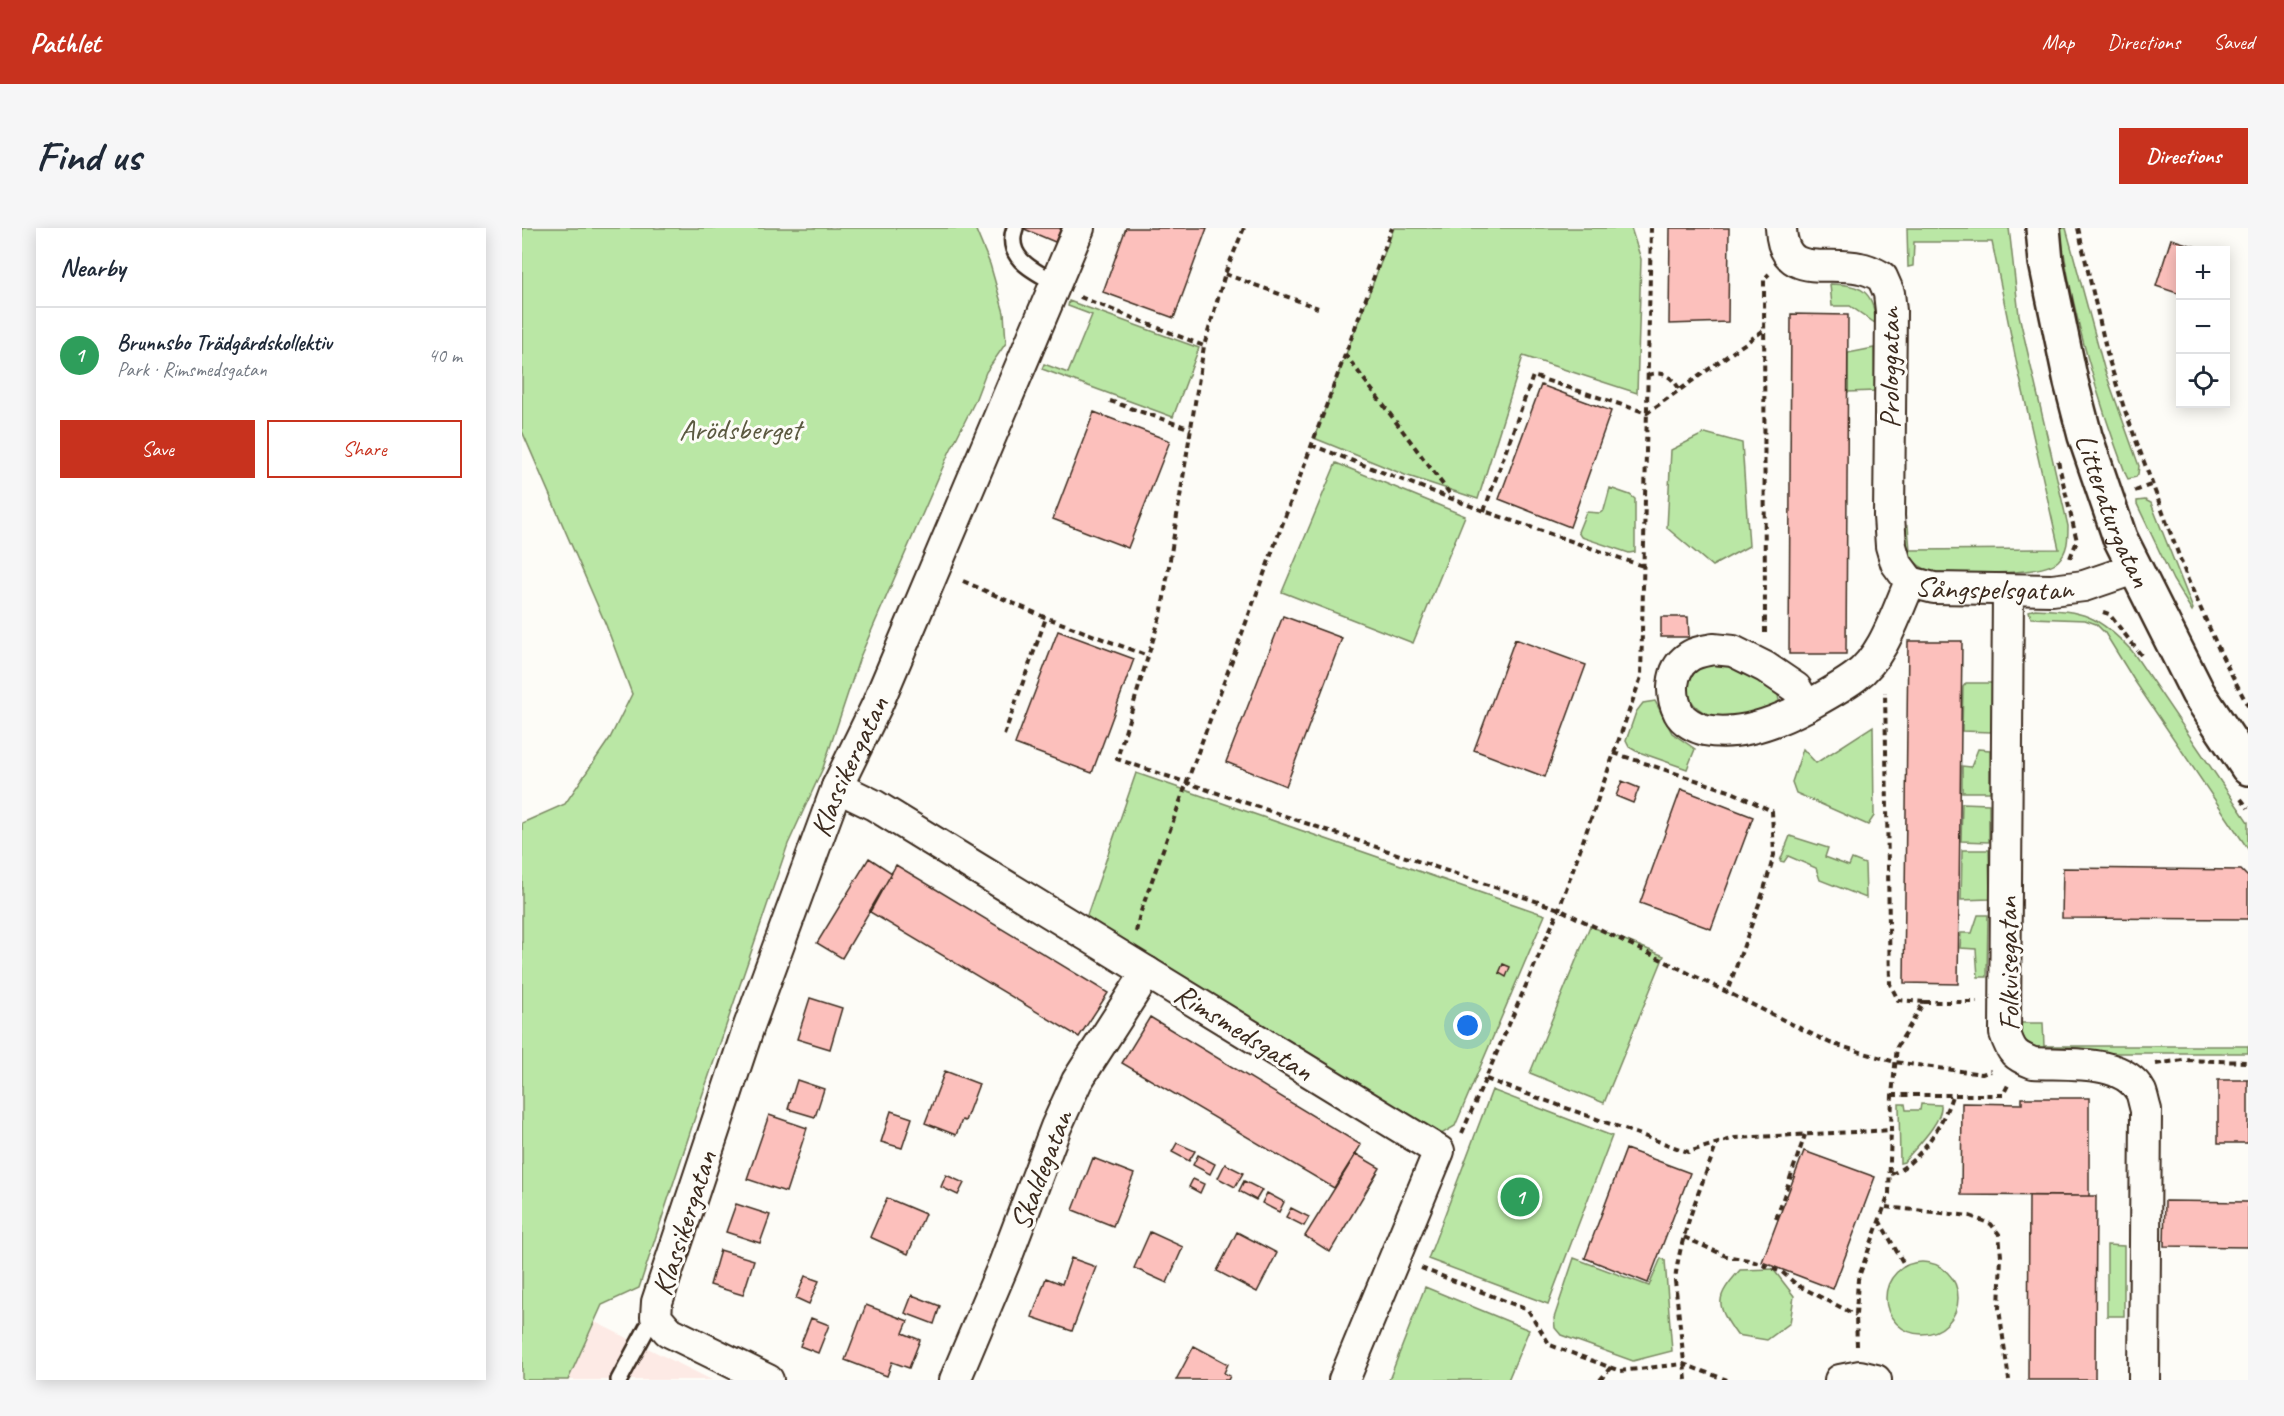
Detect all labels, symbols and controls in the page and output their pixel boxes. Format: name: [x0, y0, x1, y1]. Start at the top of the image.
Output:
text: Pathlet: [30, 25, 100, 60]
text: Map: [2042, 29, 2074, 55]
text: Directions: [2107, 29, 2180, 55]
text: Saved: [2213, 29, 2254, 55]
button: Directions: [2119, 128, 2248, 184]
text: Find us: [36, 130, 141, 183]
map controls: [2176, 246, 2230, 408]
button: +: [2176, 246, 2230, 300]
text: Nearby: [60, 251, 125, 284]
button: −: [2176, 300, 2230, 354]
street label: Prologgatan: [1870, 306, 1908, 429]
text: Brunnsbo Trädgårdskollektiv: [117, 329, 332, 357]
text: 1: [75, 343, 84, 368]
text: 40 m: [428, 343, 462, 368]
button: locate: [2176, 354, 2230, 408]
text: Park · Rimsmedsgatan: [117, 357, 267, 382]
park label: Arödsberget: [679, 410, 805, 448]
button: Save: [60, 420, 255, 478]
button: Share: [267, 420, 462, 478]
street label: Litteraturgatan: [2067, 429, 2161, 594]
street label: Sångspelsgatan: [1911, 565, 2076, 610]
street label: Klassikergatan: [801, 690, 898, 842]
street label: Folkvisegatan: [1988, 895, 2028, 1032]
street label: Rimsmedsgatan: [1167, 974, 1321, 1090]
your location: [1453, 1011, 1482, 1040]
street label: Skaldegatan: [1001, 1103, 1082, 1235]
street label: Klassikergatan: [643, 1145, 725, 1300]
pin: 1: [1500, 1174, 1540, 1220]

